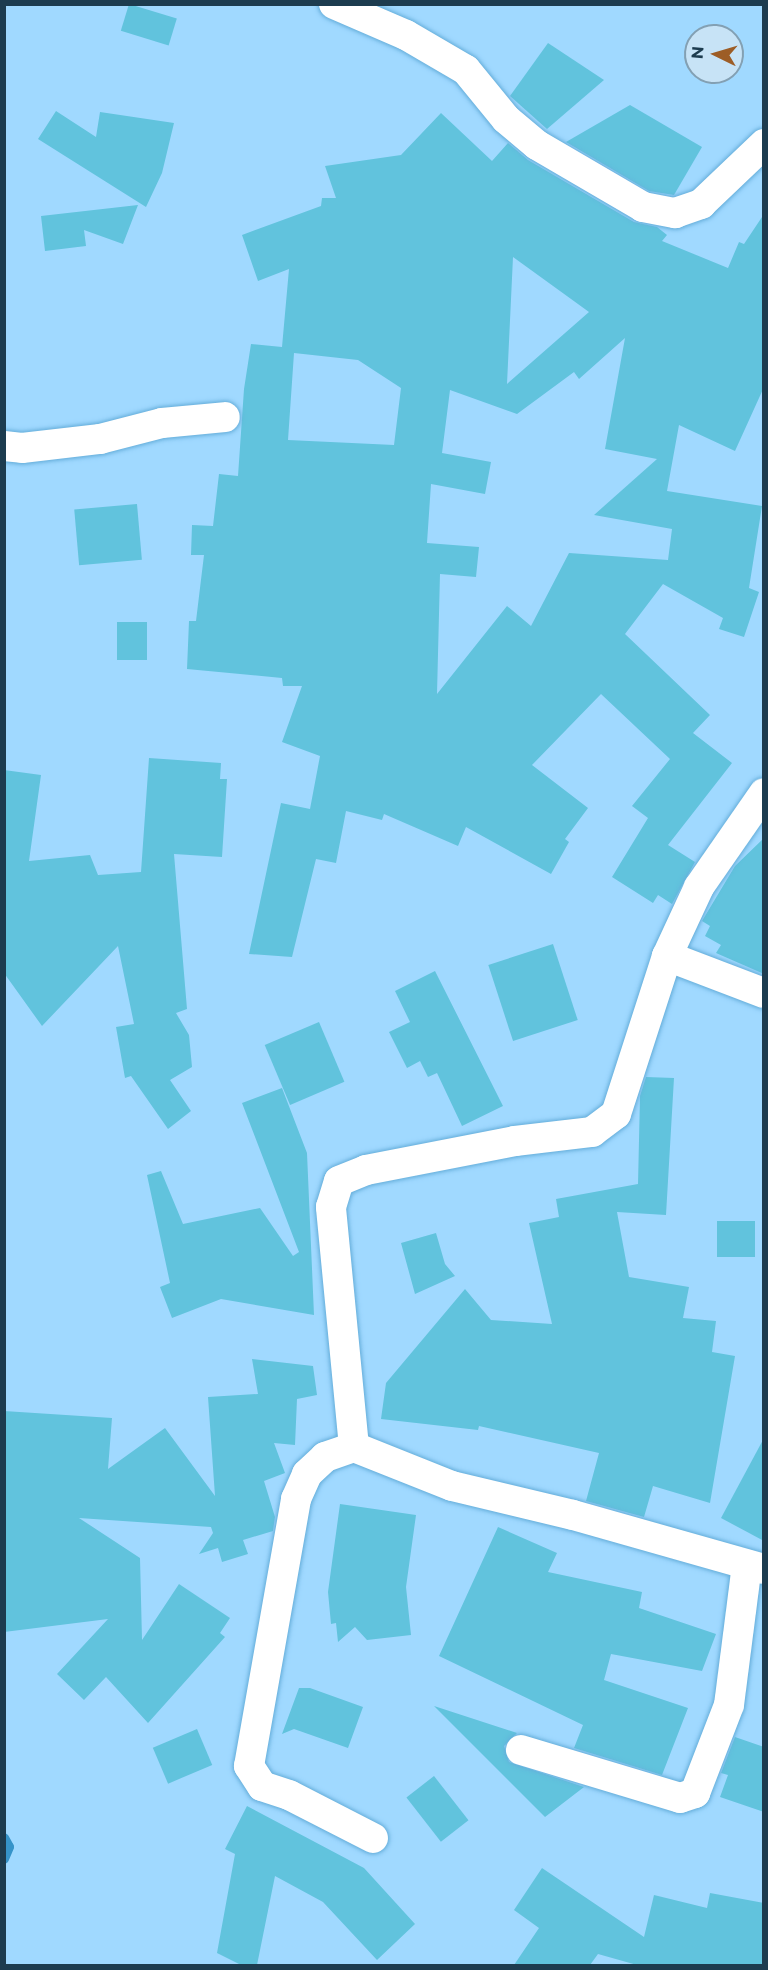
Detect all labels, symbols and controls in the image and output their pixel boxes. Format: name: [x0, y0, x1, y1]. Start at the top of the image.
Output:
north arrow: [684, 24, 744, 84]
text: N: [688, 45, 708, 60]

